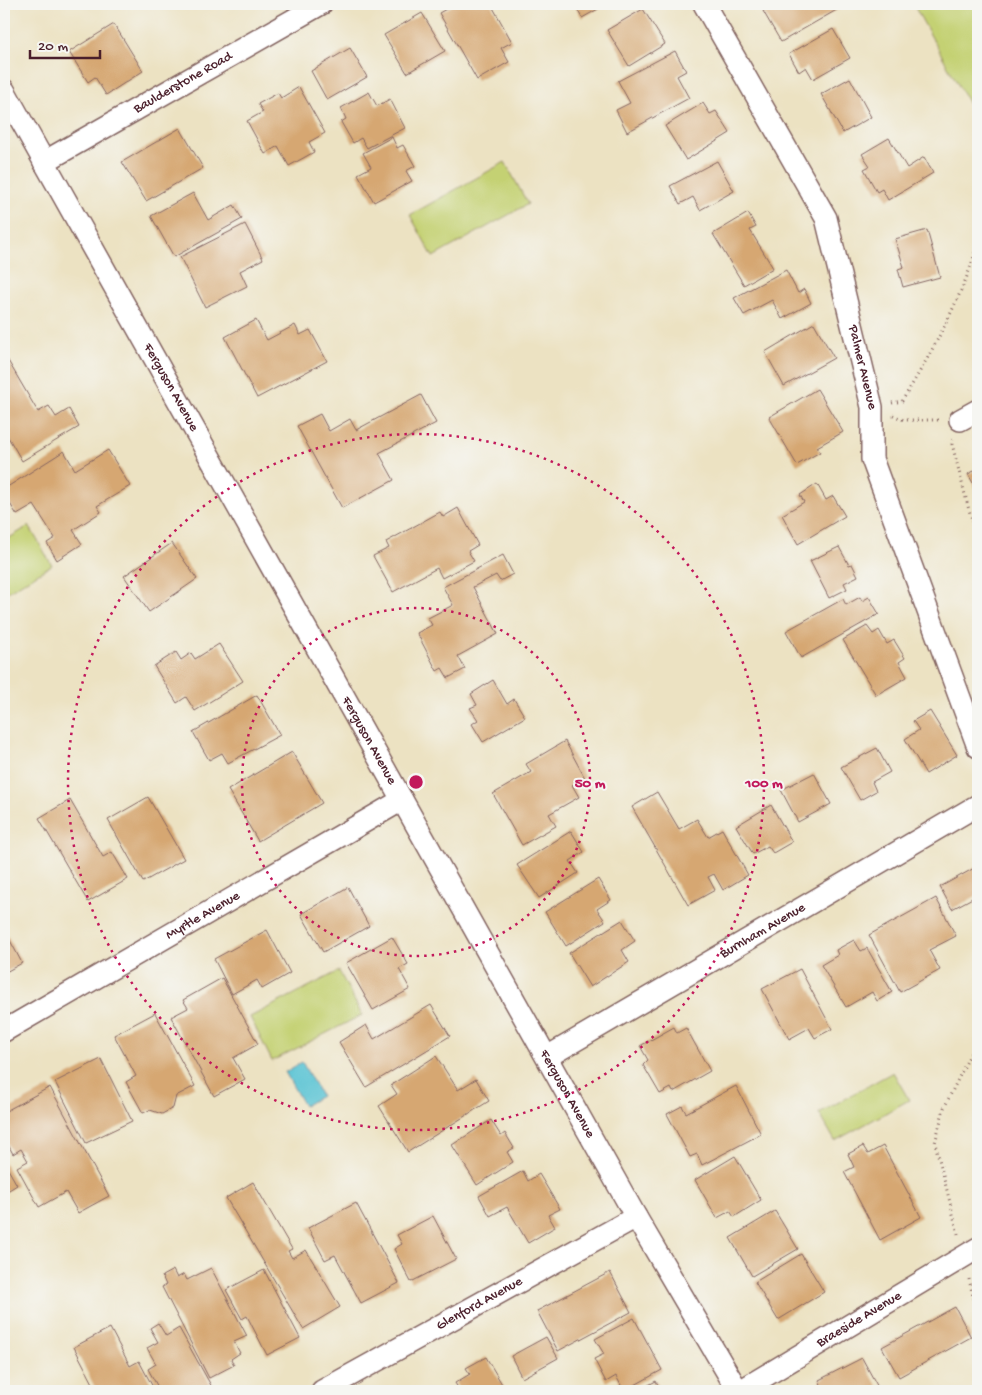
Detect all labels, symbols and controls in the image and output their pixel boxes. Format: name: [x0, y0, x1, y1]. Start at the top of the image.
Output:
scale bar: [30, 28, 100, 60]
text: 20 m: [38, 38, 68, 56]
street label: Baulderstone Road: [130, 47, 237, 118]
street label: Palmer Avenue: [844, 322, 881, 412]
street label: Ferguson Avenue: [139, 339, 203, 435]
street label: Ferguson Avenue: [337, 693, 401, 788]
centre of rings: [407, 773, 425, 791]
text: 50 m: [575, 775, 606, 793]
text: 100 m: [744, 775, 783, 793]
street label: Myrtle Avenue: [163, 887, 244, 944]
street label: Burnham Avenue: [716, 899, 809, 963]
street label: Ferguson Avenue: [535, 1046, 599, 1142]
street label: Glenford Avenue: [433, 1273, 526, 1334]
street label: Braeside Avenue: [813, 1287, 905, 1352]

